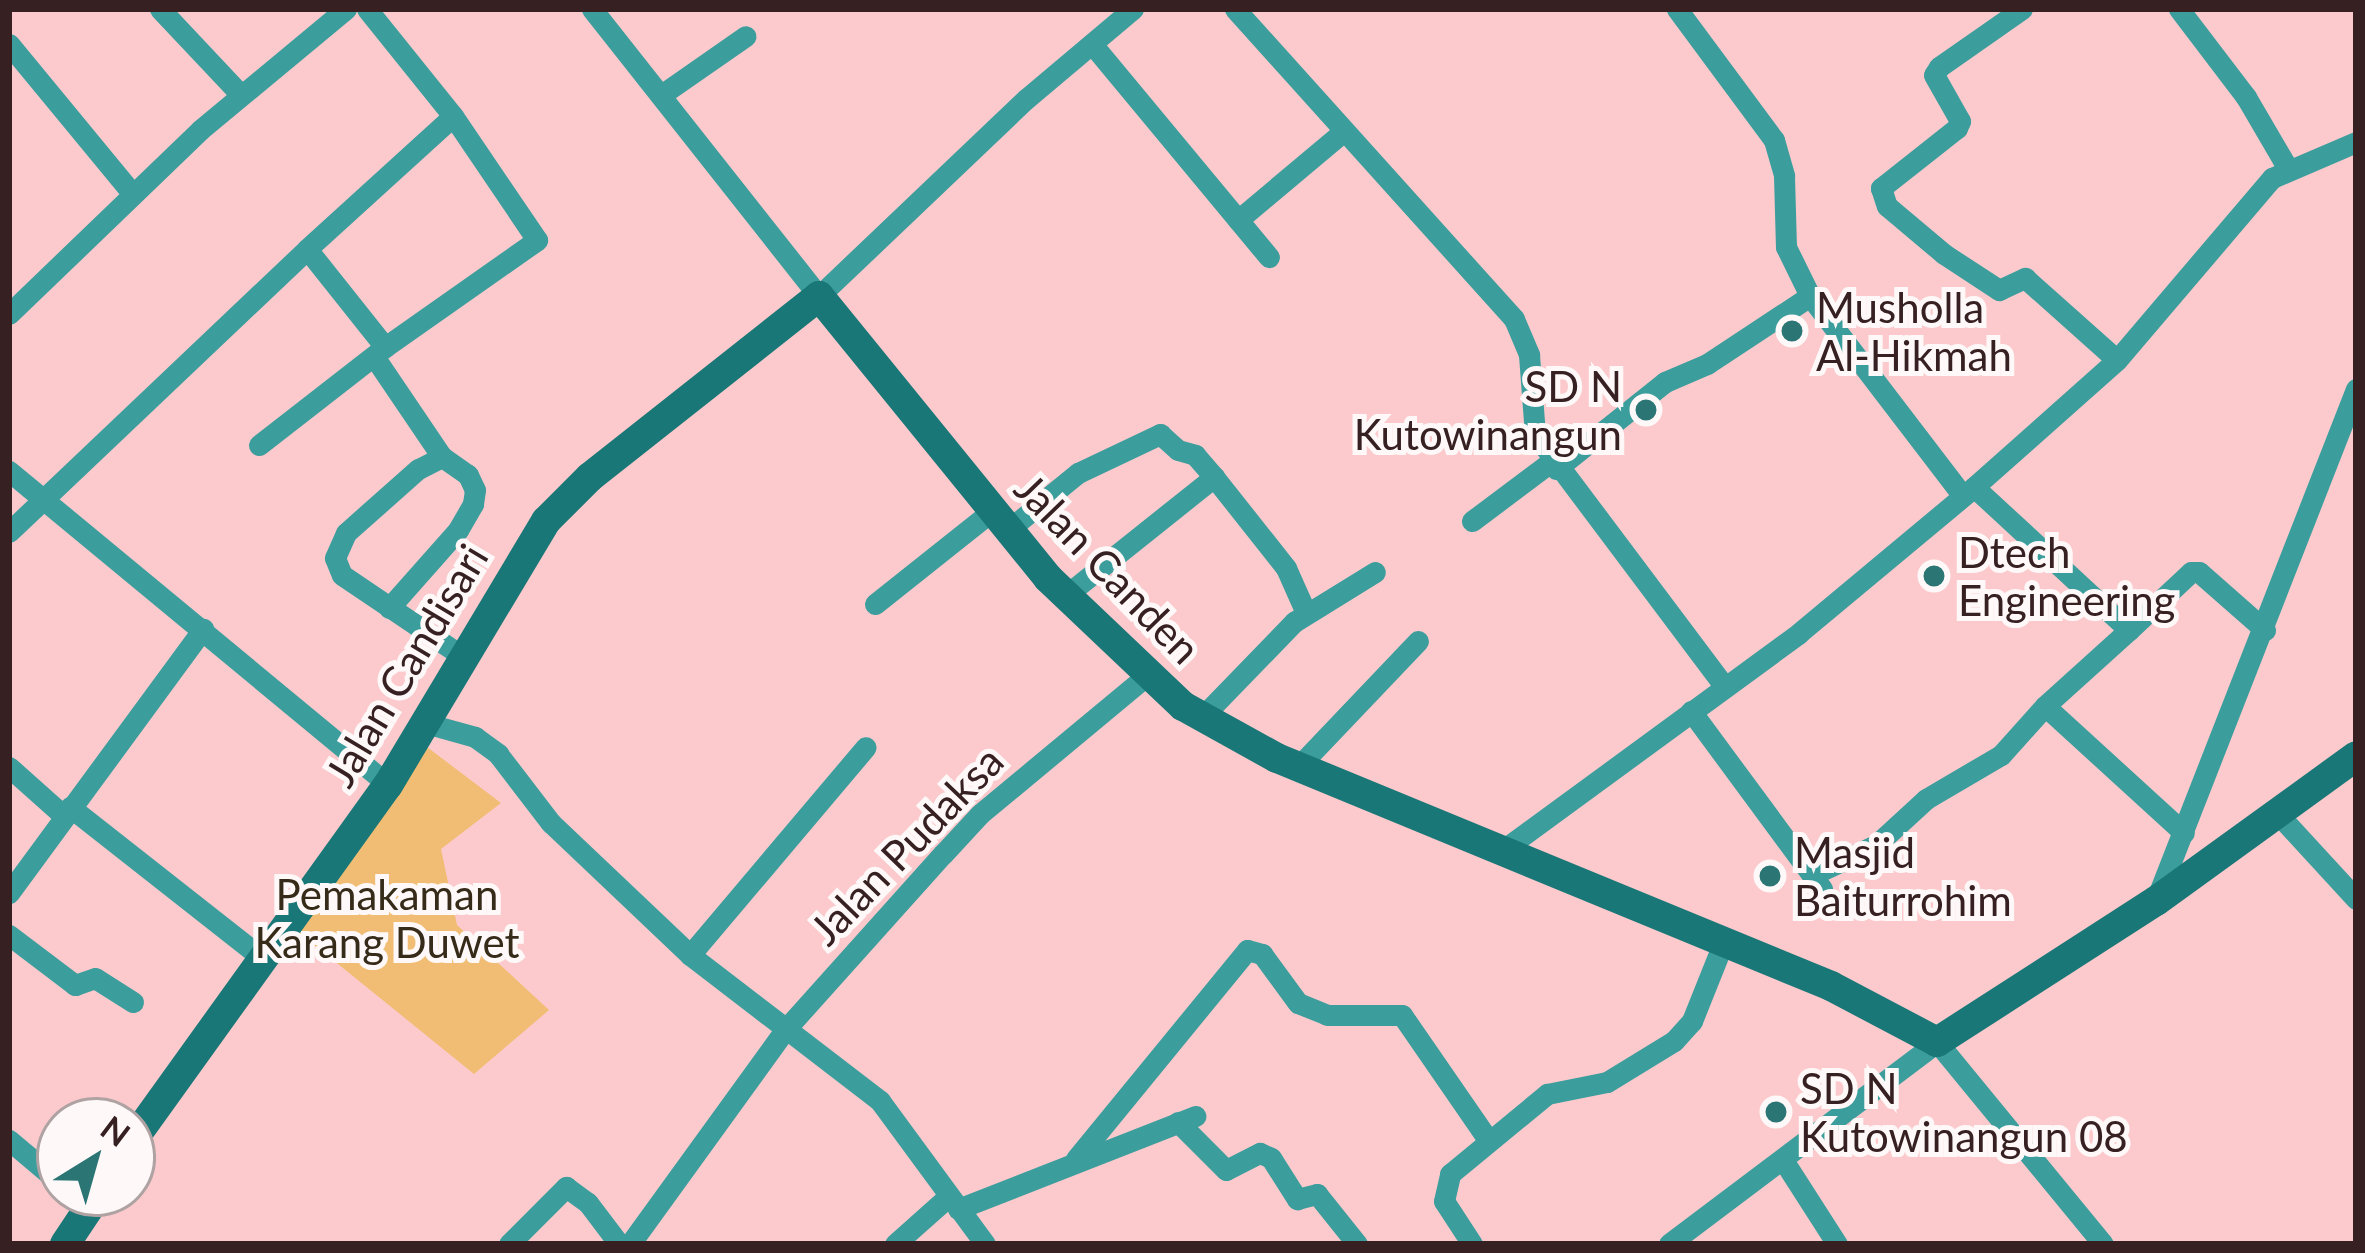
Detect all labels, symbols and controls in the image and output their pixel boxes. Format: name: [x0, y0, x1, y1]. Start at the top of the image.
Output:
place label: Musholla Al-Hikmah: [1816, 282, 2012, 380]
marker: Musholla Al-Hikmah: [1779, 318, 1805, 344]
place label: SD N Kutowinangun: [1354, 361, 1622, 460]
marker: SD N Kutowinangun: [1633, 397, 1659, 423]
street label: Jalan Canden: [1005, 463, 1211, 673]
place label: Dtech Engineering: [1958, 527, 2175, 626]
street label: Jalan Candisari: [314, 535, 498, 795]
marker: Dtech Engineering: [1921, 563, 1947, 589]
street label: Jalan Pudaksa: [799, 735, 1013, 955]
place label: Masjid Baiturrohim: [1794, 827, 2012, 926]
marker: Masjid Baiturrohim: [1757, 863, 1783, 889]
park label: Pemakaman Karang Duwet: [254, 869, 520, 968]
place label: SD N Kutowinangun 08: [1800, 1063, 2128, 1162]
north arrow: [36, 1097, 156, 1217]
marker: SD N Kutowinangun 08: [1763, 1099, 1789, 1125]
text: N: [94, 1107, 138, 1154]

